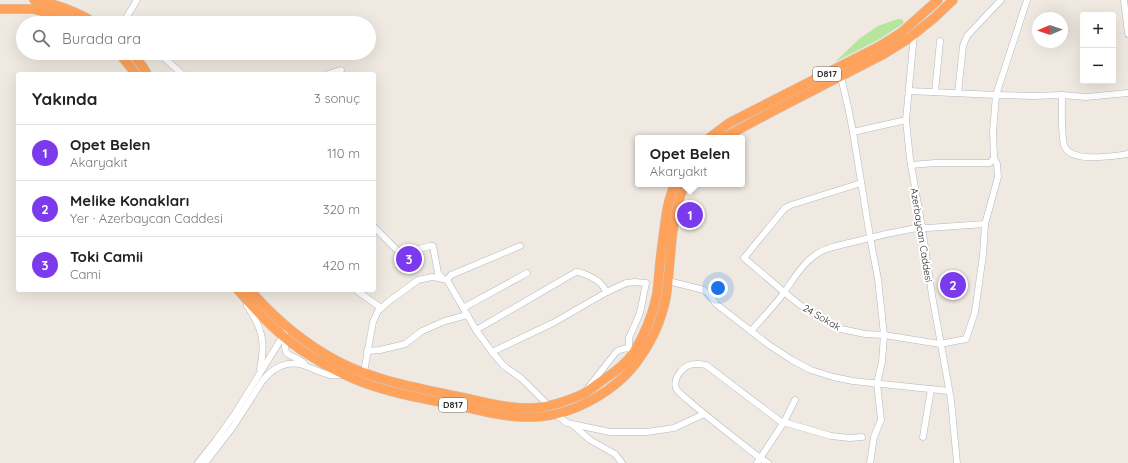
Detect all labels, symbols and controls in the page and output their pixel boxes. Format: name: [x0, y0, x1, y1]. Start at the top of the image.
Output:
north arrow: [1032, 12, 1068, 48]
map controls: [1080, 12, 1116, 84]
button: +: [1080, 12, 1116, 48]
search box: [16, 16, 376, 60]
icon: search: [30, 27, 52, 49]
text: Burada ara: [62, 29, 141, 48]
button: −: [1080, 48, 1116, 84]
road number: D817: [813, 67, 841, 81]
text: Yakında: [32, 88, 97, 109]
text: 3 sonuç: [314, 90, 360, 106]
text: Opet Belen: [70, 135, 150, 154]
popup: [635, 135, 745, 187]
text: Opet Belen: [650, 144, 730, 163]
text: 1: [42, 145, 48, 161]
text: 110 m: [327, 145, 360, 161]
text: Akaryakıt: [70, 154, 128, 170]
text: Akaryakıt: [650, 163, 707, 179]
street label: Azerbaycan Caddesi: [908, 187, 935, 283]
text: Melike Konakları: [70, 191, 189, 210]
pin: 1: [677, 200, 703, 230]
text: 2: [41, 201, 49, 217]
text: 320 m: [323, 201, 360, 217]
text: Yer · Azerbaycan Caddesi: [70, 210, 223, 226]
pin: 3: [396, 244, 422, 274]
text: Toki Camii: [70, 247, 143, 266]
text: 3: [42, 257, 48, 273]
text: 420 m: [323, 257, 360, 273]
text: Cami: [70, 266, 101, 282]
pin: 2: [940, 270, 966, 300]
your location: [708, 278, 728, 298]
street label: 24 Sokak: [800, 301, 843, 334]
road number: D817: [439, 398, 467, 412]

